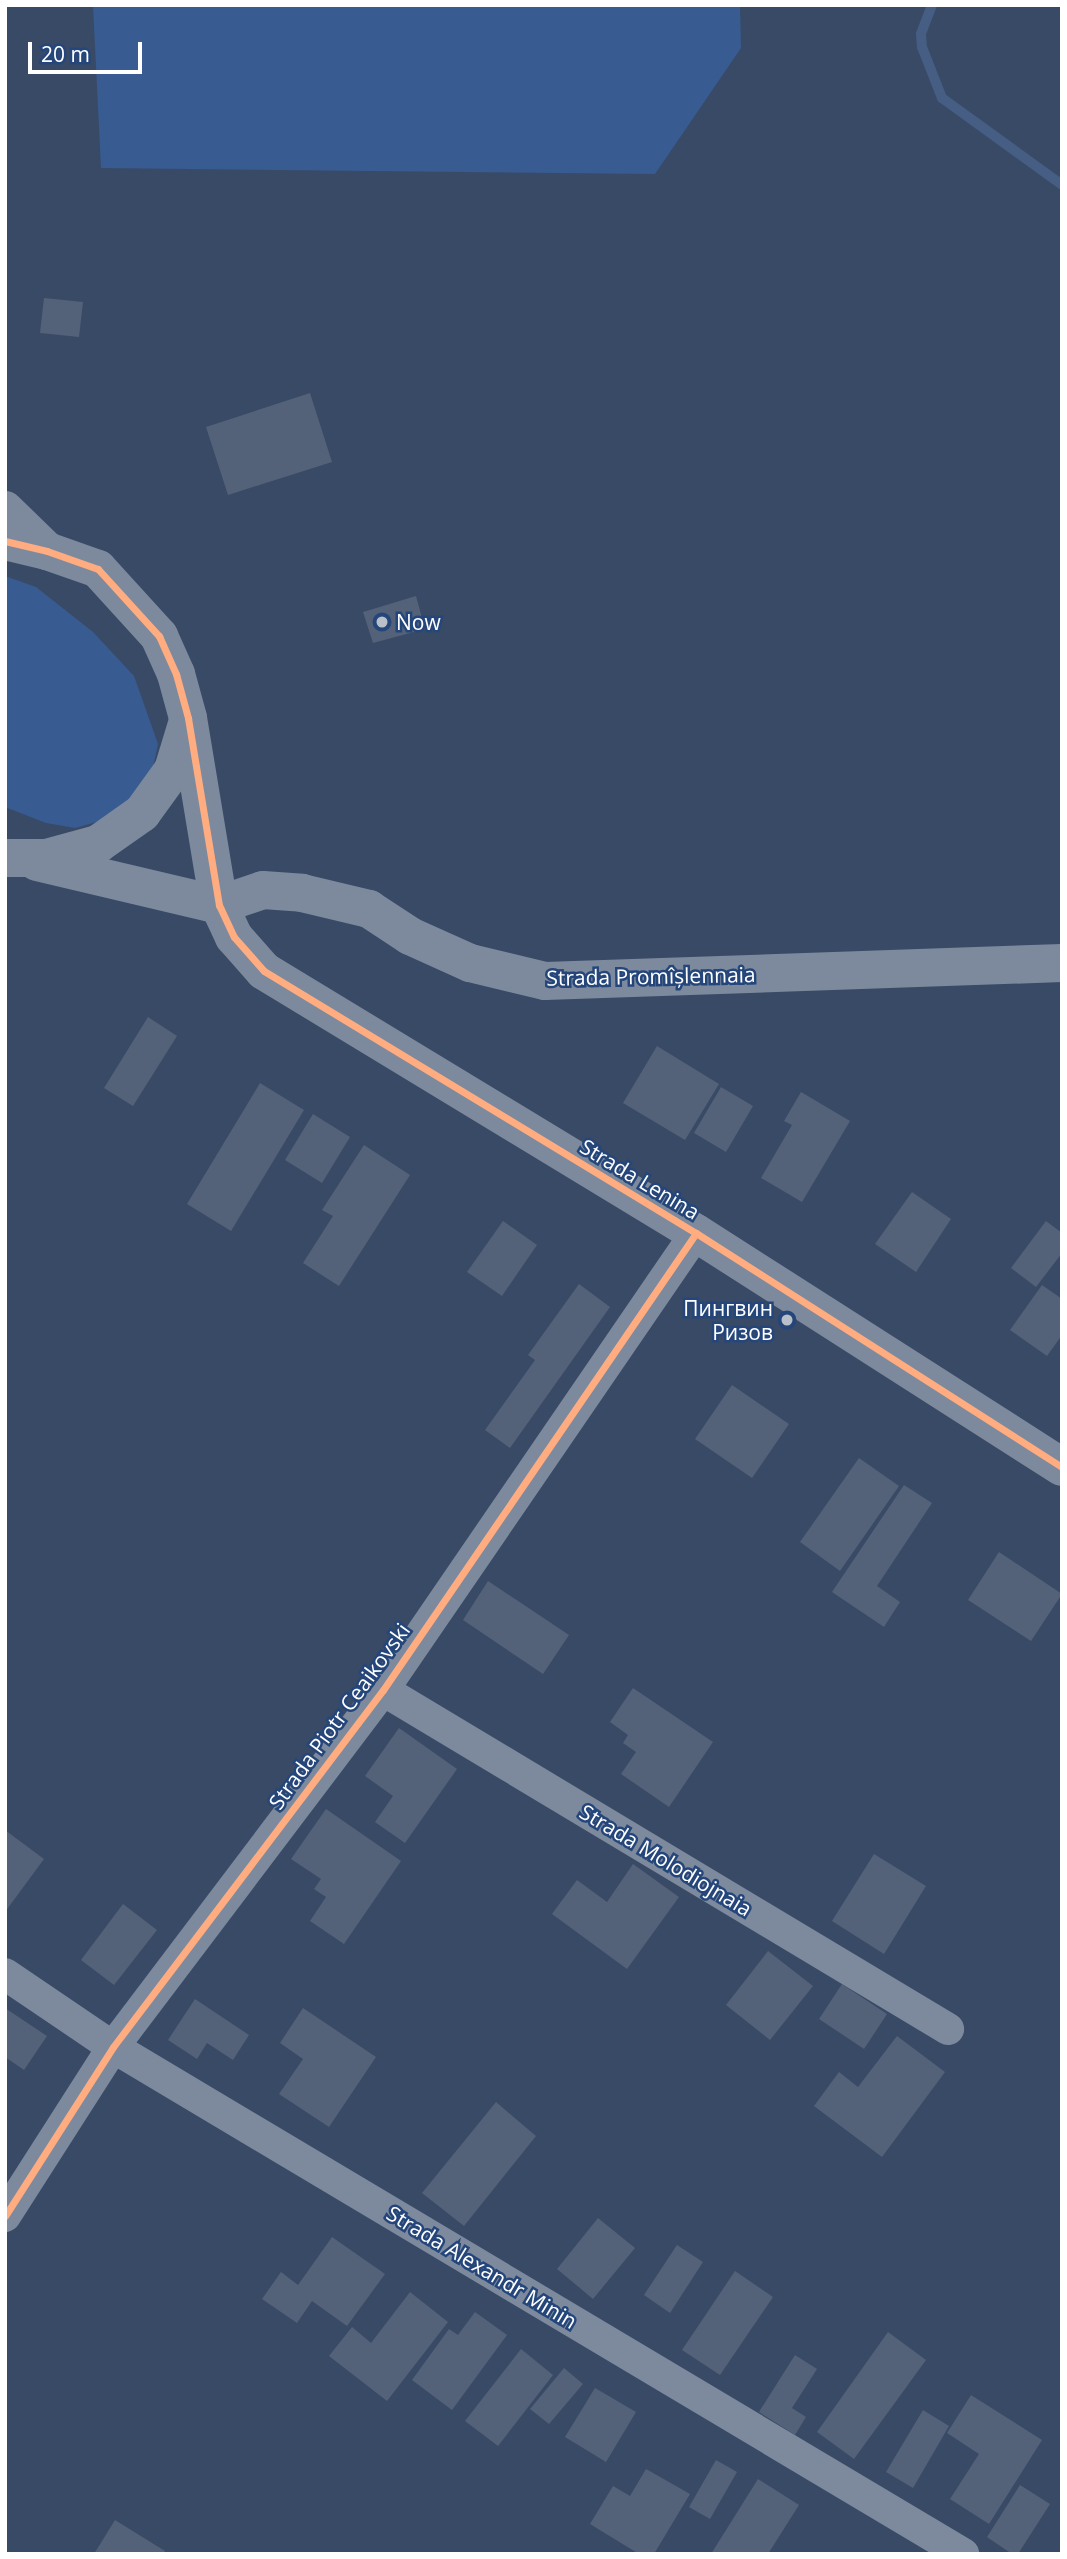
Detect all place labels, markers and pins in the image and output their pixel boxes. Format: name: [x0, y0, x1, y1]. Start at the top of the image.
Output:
place label: Now: [396, 609, 441, 635]
marker: Now: [374, 614, 390, 630]
place label: Пингвин Ризов: [683, 1295, 773, 1345]
marker: Пингвин Ризов: [779, 1312, 795, 1328]

